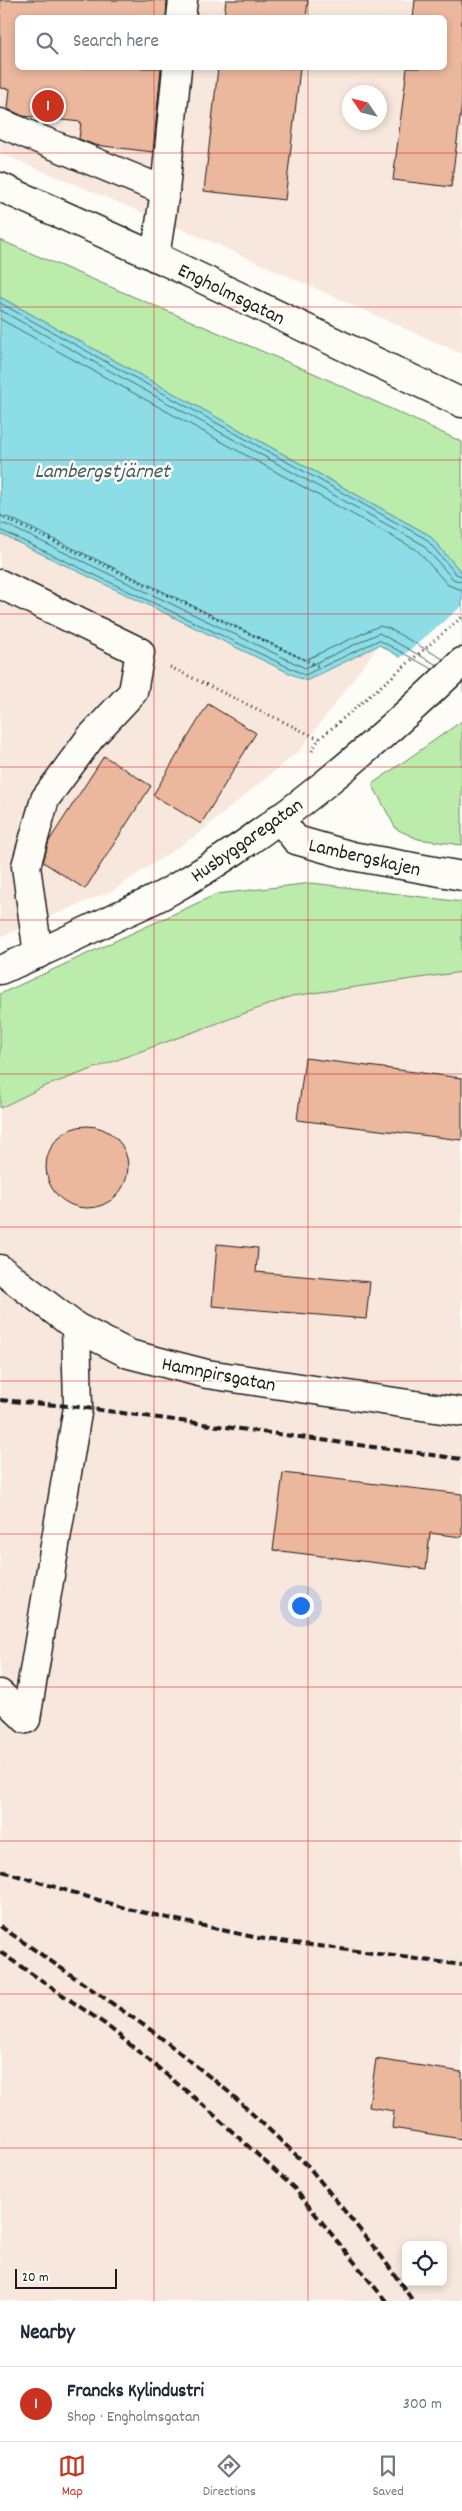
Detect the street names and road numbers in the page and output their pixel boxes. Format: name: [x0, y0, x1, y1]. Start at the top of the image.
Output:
street label: Engholmsgatan: [172, 258, 289, 334]
street label: Husbyggaregatan: [186, 792, 310, 891]
street label: Lambergskajen: [306, 832, 423, 885]
street label: Hamnpirsgatan: [159, 1351, 278, 1401]

